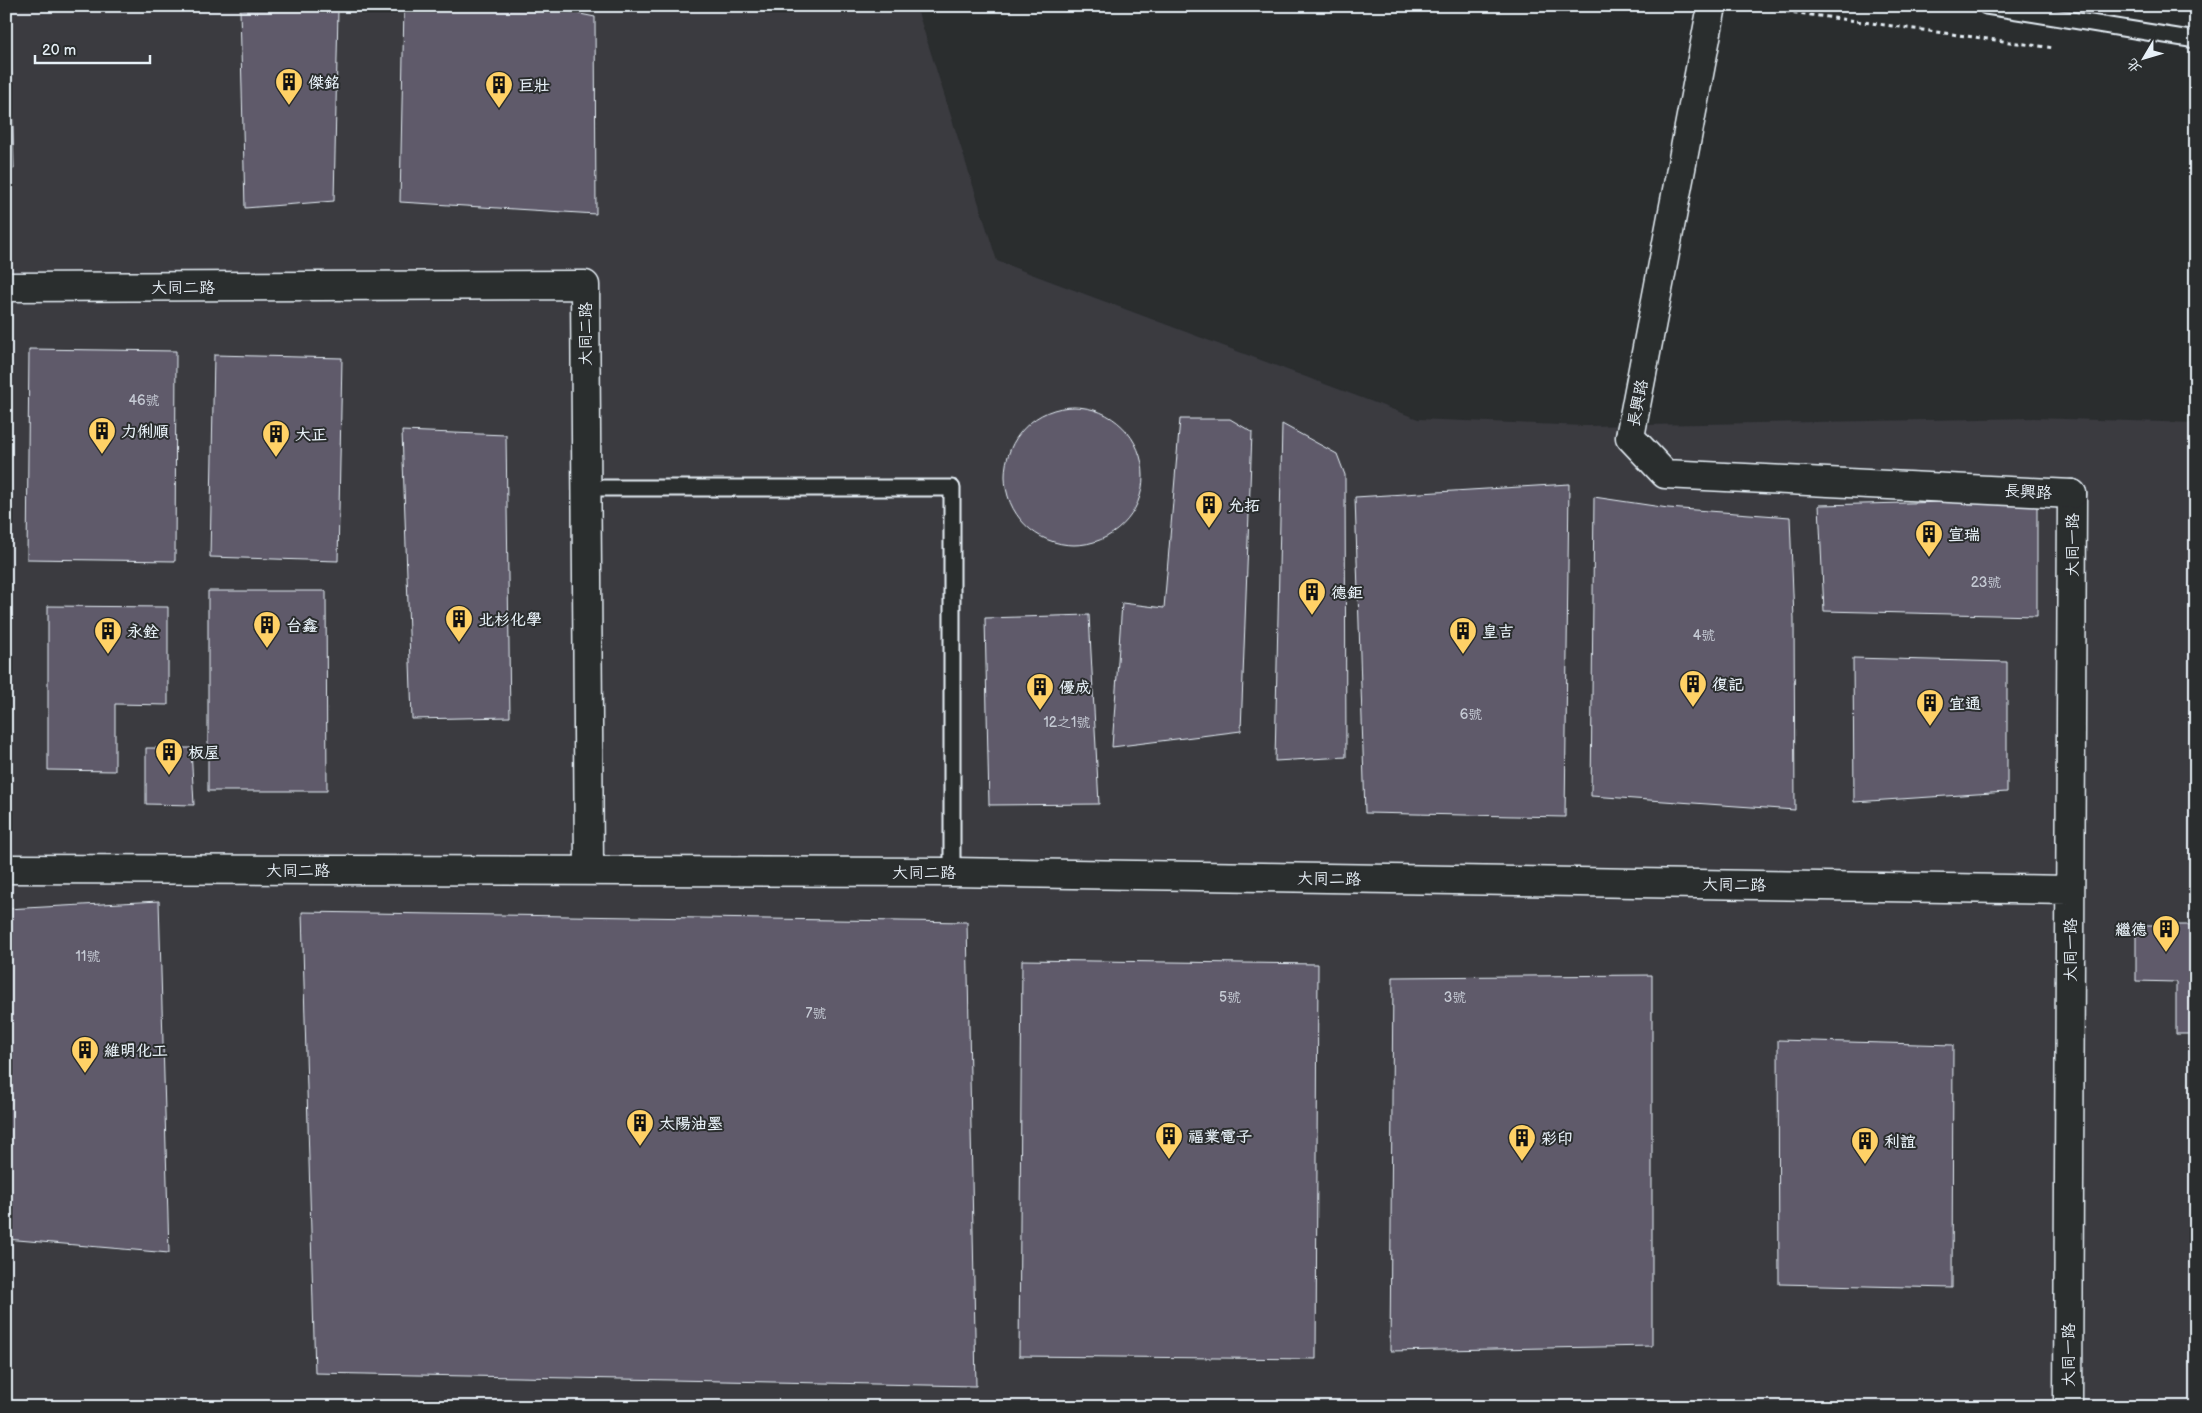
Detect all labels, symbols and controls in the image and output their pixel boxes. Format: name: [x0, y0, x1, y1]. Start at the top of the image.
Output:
scale bar: [35, 32, 150, 64]
north arrow: [2120, 32, 2170, 82]
text: 20 m: [42, 41, 76, 60]
text: 北: [2123, 55, 2145, 76]
building icon: 傑銘: [274, 67, 304, 106]
building icon: 巨壯: [484, 70, 514, 109]
place label: 傑銘: [308, 74, 340, 93]
place label: 巨壯: [518, 77, 550, 96]
street label: 大同二路: [151, 279, 215, 298]
street label: 大同二路: [577, 302, 596, 366]
street label: 長興路: [1625, 378, 1652, 429]
house number: 46號: [128, 392, 160, 409]
building icon: 力俐順: [87, 416, 117, 455]
building icon: 大正: [261, 419, 291, 458]
place label: 力俐順: [121, 423, 169, 442]
place label: 大正: [295, 426, 327, 445]
street label: 長興路: [2003, 482, 2052, 503]
building icon: 允拓: [1194, 490, 1224, 529]
place label: 允拓: [1228, 497, 1260, 516]
street label: 大同一路: [2064, 513, 2083, 577]
building icon: 宣瑞: [1914, 519, 1944, 558]
place label: 宣瑞: [1948, 526, 1980, 545]
house number: 23號: [1971, 574, 2001, 591]
building icon: 德鉅: [1297, 577, 1327, 616]
place label: 德鉅: [1331, 584, 1363, 603]
building icon: 北杉化學: [444, 604, 474, 643]
building icon: 台鑫: [252, 610, 282, 649]
place label: 北杉化學: [478, 611, 542, 630]
building icon: 永銓: [93, 616, 123, 655]
building icon: 皇吉: [1448, 616, 1478, 655]
place label: 台鑫: [286, 617, 318, 636]
place label: 永銓: [127, 623, 159, 642]
place label: 皇吉: [1482, 623, 1514, 642]
house number: 4號: [1693, 627, 1715, 644]
building icon: 復記: [1678, 669, 1708, 708]
building icon: 優成: [1025, 672, 1055, 711]
place label: 復記: [1712, 676, 1744, 695]
place label: 優成: [1059, 679, 1091, 698]
building icon: 宜通: [1915, 688, 1945, 727]
place label: 宜通: [1949, 695, 1981, 714]
house number: 6號: [1460, 706, 1482, 723]
house number: 12之1號: [1043, 714, 1091, 731]
building icon: 板屋: [154, 737, 184, 776]
place label: 板屋: [188, 744, 220, 763]
street label: 大同二路: [266, 862, 330, 881]
street label: 大同二路: [892, 864, 956, 883]
street label: 大同二路: [1297, 869, 1361, 890]
street label: 大同二路: [1702, 875, 1766, 896]
building icon: 繼德: [2151, 914, 2181, 953]
street label: 大同一路: [2062, 918, 2081, 982]
place label: 繼德: [2115, 921, 2147, 940]
house number: 11號: [76, 948, 100, 965]
house number: 5號: [1219, 989, 1241, 1006]
house number: 3號: [1444, 989, 1466, 1006]
house number: 7號: [806, 1005, 826, 1022]
building icon: 維明化工: [70, 1035, 100, 1074]
place label: 維明化工: [104, 1042, 168, 1061]
building icon: 太陽油墨: [625, 1108, 655, 1147]
place label: 太陽油墨: [659, 1115, 723, 1134]
building icon: 福業電子: [1154, 1121, 1184, 1160]
building icon: 彩印: [1507, 1123, 1537, 1162]
building icon: 利誼: [1850, 1126, 1880, 1165]
place label: 福業電子: [1188, 1128, 1252, 1147]
place label: 彩印: [1541, 1130, 1573, 1149]
place label: 利誼: [1884, 1133, 1916, 1152]
street label: 大同一路: [2060, 1323, 2079, 1387]

